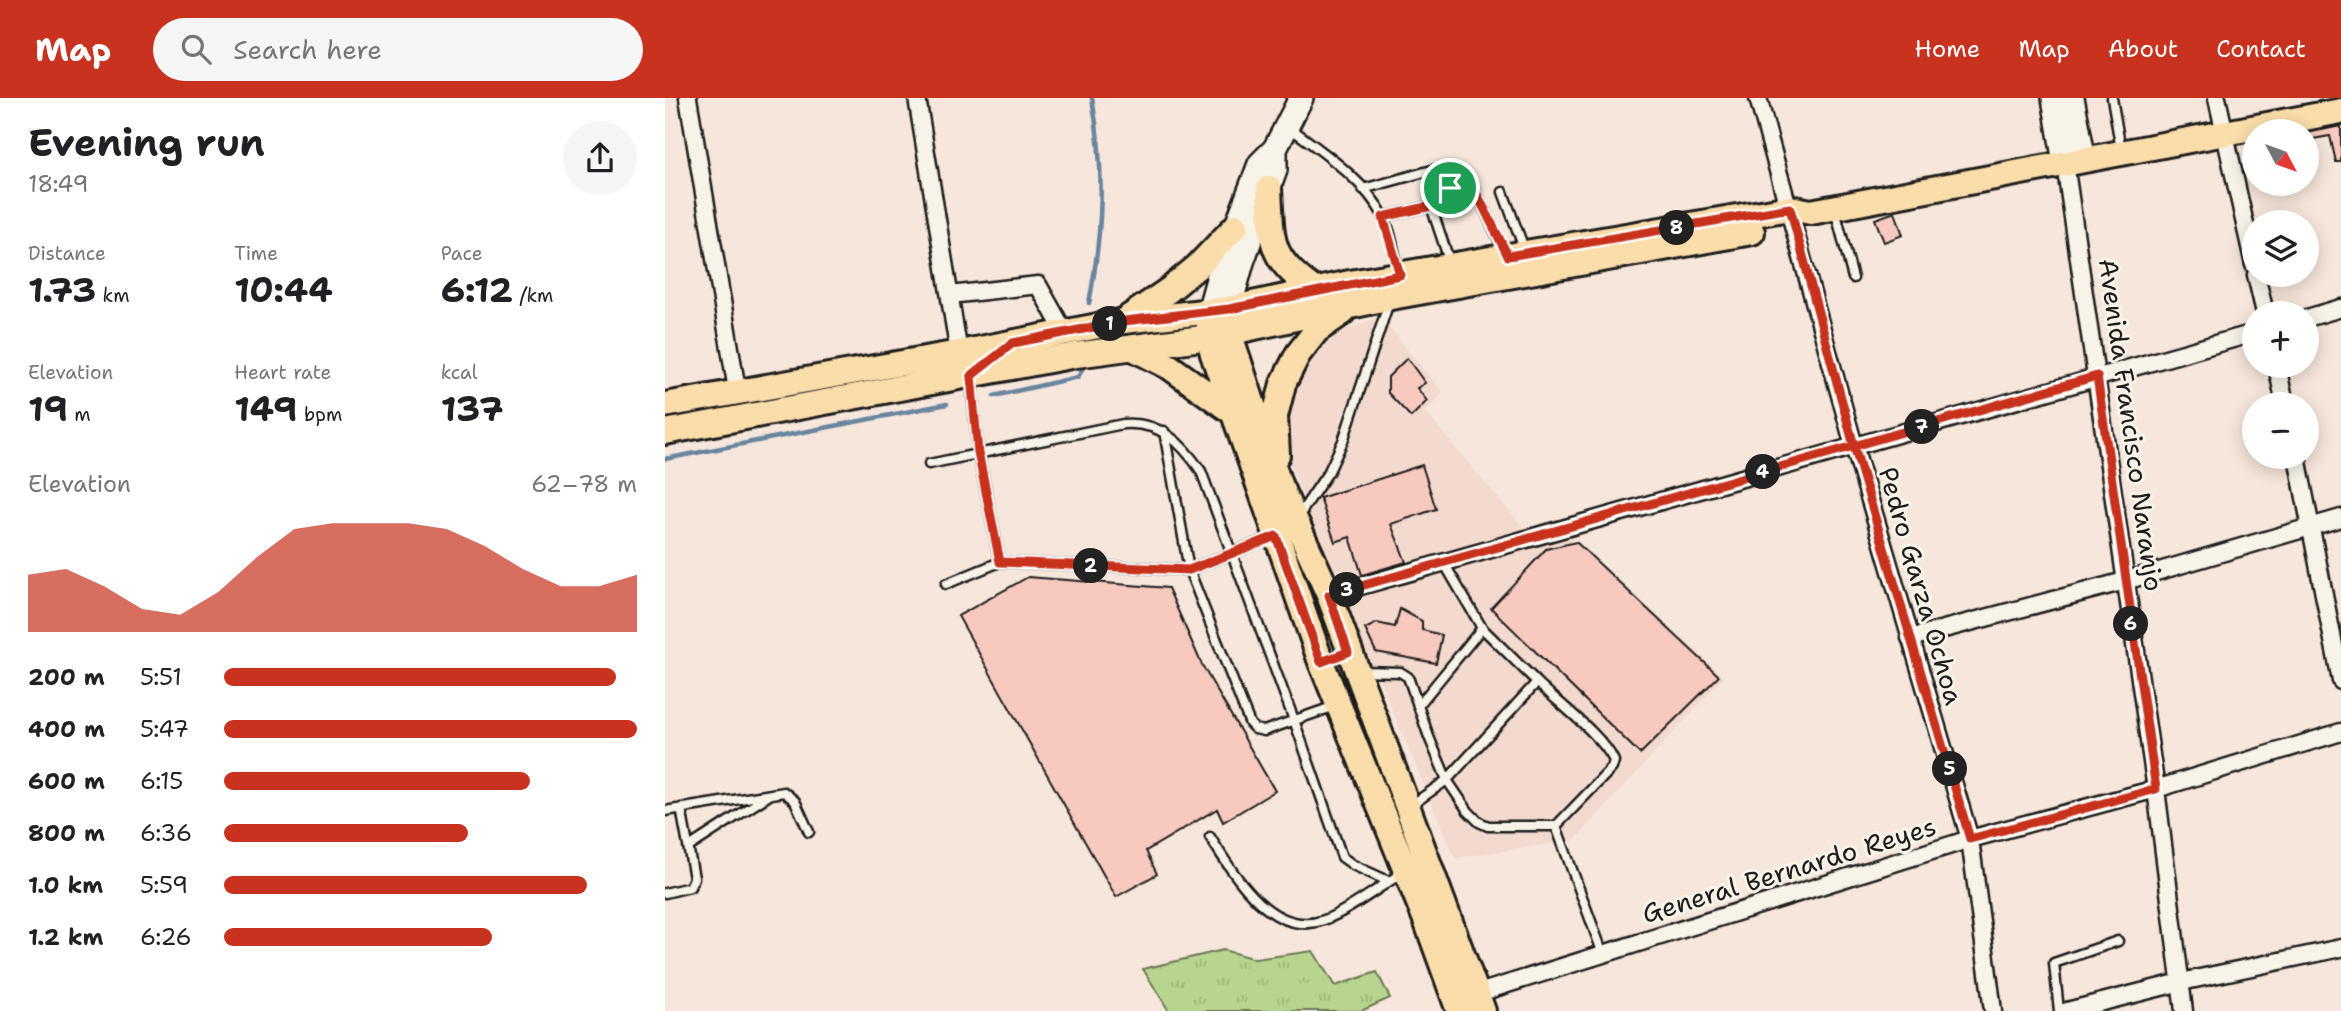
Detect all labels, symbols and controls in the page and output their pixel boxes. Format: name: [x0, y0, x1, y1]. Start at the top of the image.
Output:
search box: [153, 18, 643, 81]
text: Map: [35, 27, 111, 72]
icon: search: [177, 30, 215, 68]
text: Search here: [233, 32, 382, 67]
text: Home: [1914, 33, 1980, 65]
text: Map: [2018, 33, 2070, 65]
text: About: [2108, 33, 2178, 65]
text: Contact: [2216, 33, 2306, 65]
text: Evening run: [28, 117, 265, 168]
north arrow: [2242, 119, 2319, 196]
map controls: [2242, 119, 2319, 469]
button: share: [563, 121, 637, 195]
pin: [1420, 158, 1480, 218]
text: 18:49: [28, 169, 89, 199]
icon: arrive: [1431, 169, 1469, 207]
button: layers: [2242, 210, 2319, 287]
pin: 8: [1660, 211, 1695, 246]
text: 8: [1670, 215, 1683, 240]
text: Distance: [28, 241, 106, 266]
text: Time: [234, 241, 278, 266]
text: Pace: [441, 241, 482, 266]
street label: Avenida Francisco Naranjo: [2091, 256, 2172, 594]
text: 1.73: [28, 266, 96, 313]
text: 10:44: [234, 266, 333, 313]
text: 6:12: [441, 266, 513, 313]
text: km: [96, 283, 130, 308]
text: /km: [513, 283, 553, 308]
button: +: [2242, 301, 2319, 378]
pin: 1: [1093, 306, 1127, 342]
text: 1: [1105, 311, 1114, 336]
text: Elevation: [28, 360, 113, 385]
text: Heart rate: [234, 360, 331, 385]
text: kcal: [441, 360, 478, 385]
text: 19: [28, 385, 68, 432]
text: 149: [234, 385, 298, 432]
text: 137: [441, 385, 503, 432]
button: −: [2242, 392, 2319, 469]
text: m: [68, 402, 91, 427]
text: bpm: [298, 402, 342, 427]
pin: 7: [1905, 410, 1939, 444]
text: 7: [1915, 414, 1928, 439]
pin: 4: [1745, 454, 1781, 490]
text: 4: [1756, 459, 1769, 484]
street label: Pedro Garza Ochoa: [1871, 463, 1972, 709]
text: Elevation: [28, 469, 131, 499]
text: 62–78 m: [531, 469, 637, 499]
pin: 2: [1073, 548, 1109, 584]
text: 2: [1084, 553, 1097, 578]
pin: 3: [1329, 573, 1365, 608]
text: 3: [1340, 577, 1353, 602]
pin: 6: [2113, 606, 2149, 642]
text: 6: [2124, 611, 2137, 636]
text: 200 m: [28, 662, 105, 692]
text: 5:51: [140, 662, 182, 692]
text: 400 m: [28, 714, 105, 744]
text: 5:47: [140, 714, 189, 744]
pin: 5: [1933, 752, 1967, 786]
text: 5: [1944, 756, 1955, 781]
text: 600 m: [28, 766, 105, 796]
text: 6:15: [140, 766, 183, 796]
street label: General Bernardo Reyes: [1638, 808, 1940, 931]
text: 800 m: [28, 818, 105, 848]
text: 6:36: [140, 818, 192, 848]
text: 1.0 km: [28, 870, 103, 900]
text: 5:59: [140, 870, 188, 900]
text: 1.2 km: [28, 922, 104, 952]
text: 6:26: [140, 922, 192, 952]

